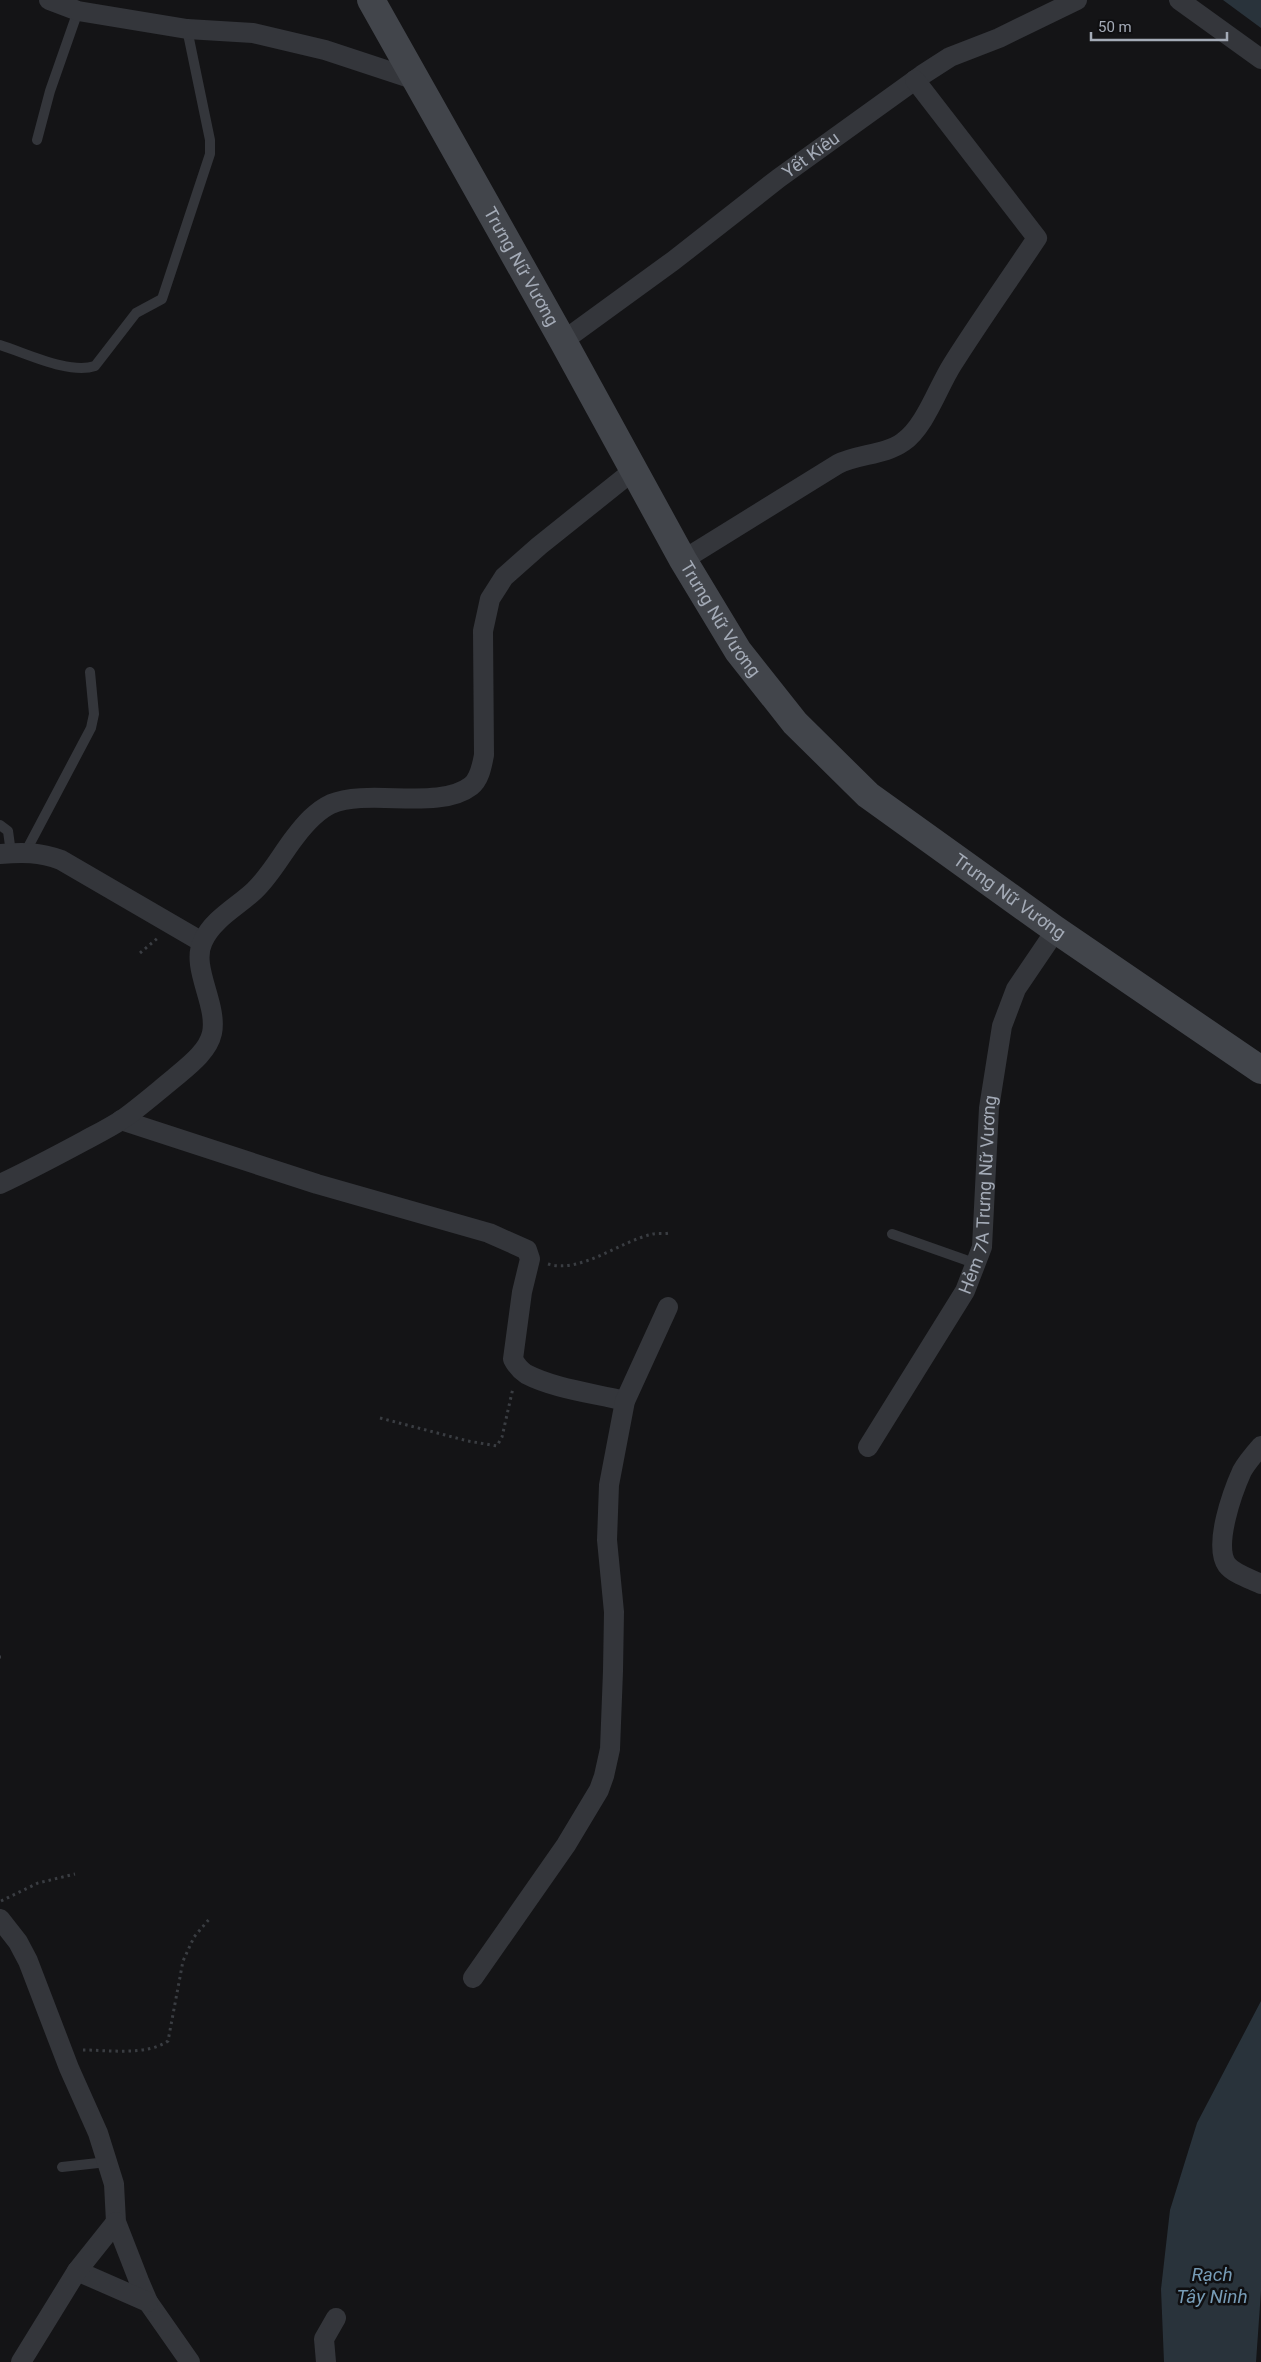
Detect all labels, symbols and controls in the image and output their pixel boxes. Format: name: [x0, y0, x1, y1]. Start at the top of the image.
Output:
scale bar: [1091, 10, 1227, 42]
text: 50 m: [1098, 18, 1132, 36]
street label: Yết Kiêu: [778, 127, 843, 182]
street label: Trưng Nữ Vương: [480, 203, 563, 330]
street label: Trưng Nữ Vương: [676, 557, 765, 681]
street label: Trưng Nữ Vương: [950, 849, 1070, 944]
street label: Hẻm 7A Trưng Nữ Vương: [954, 1094, 1001, 1297]
water label: Rạch Tây Ninh: [1176, 2263, 1248, 2308]

